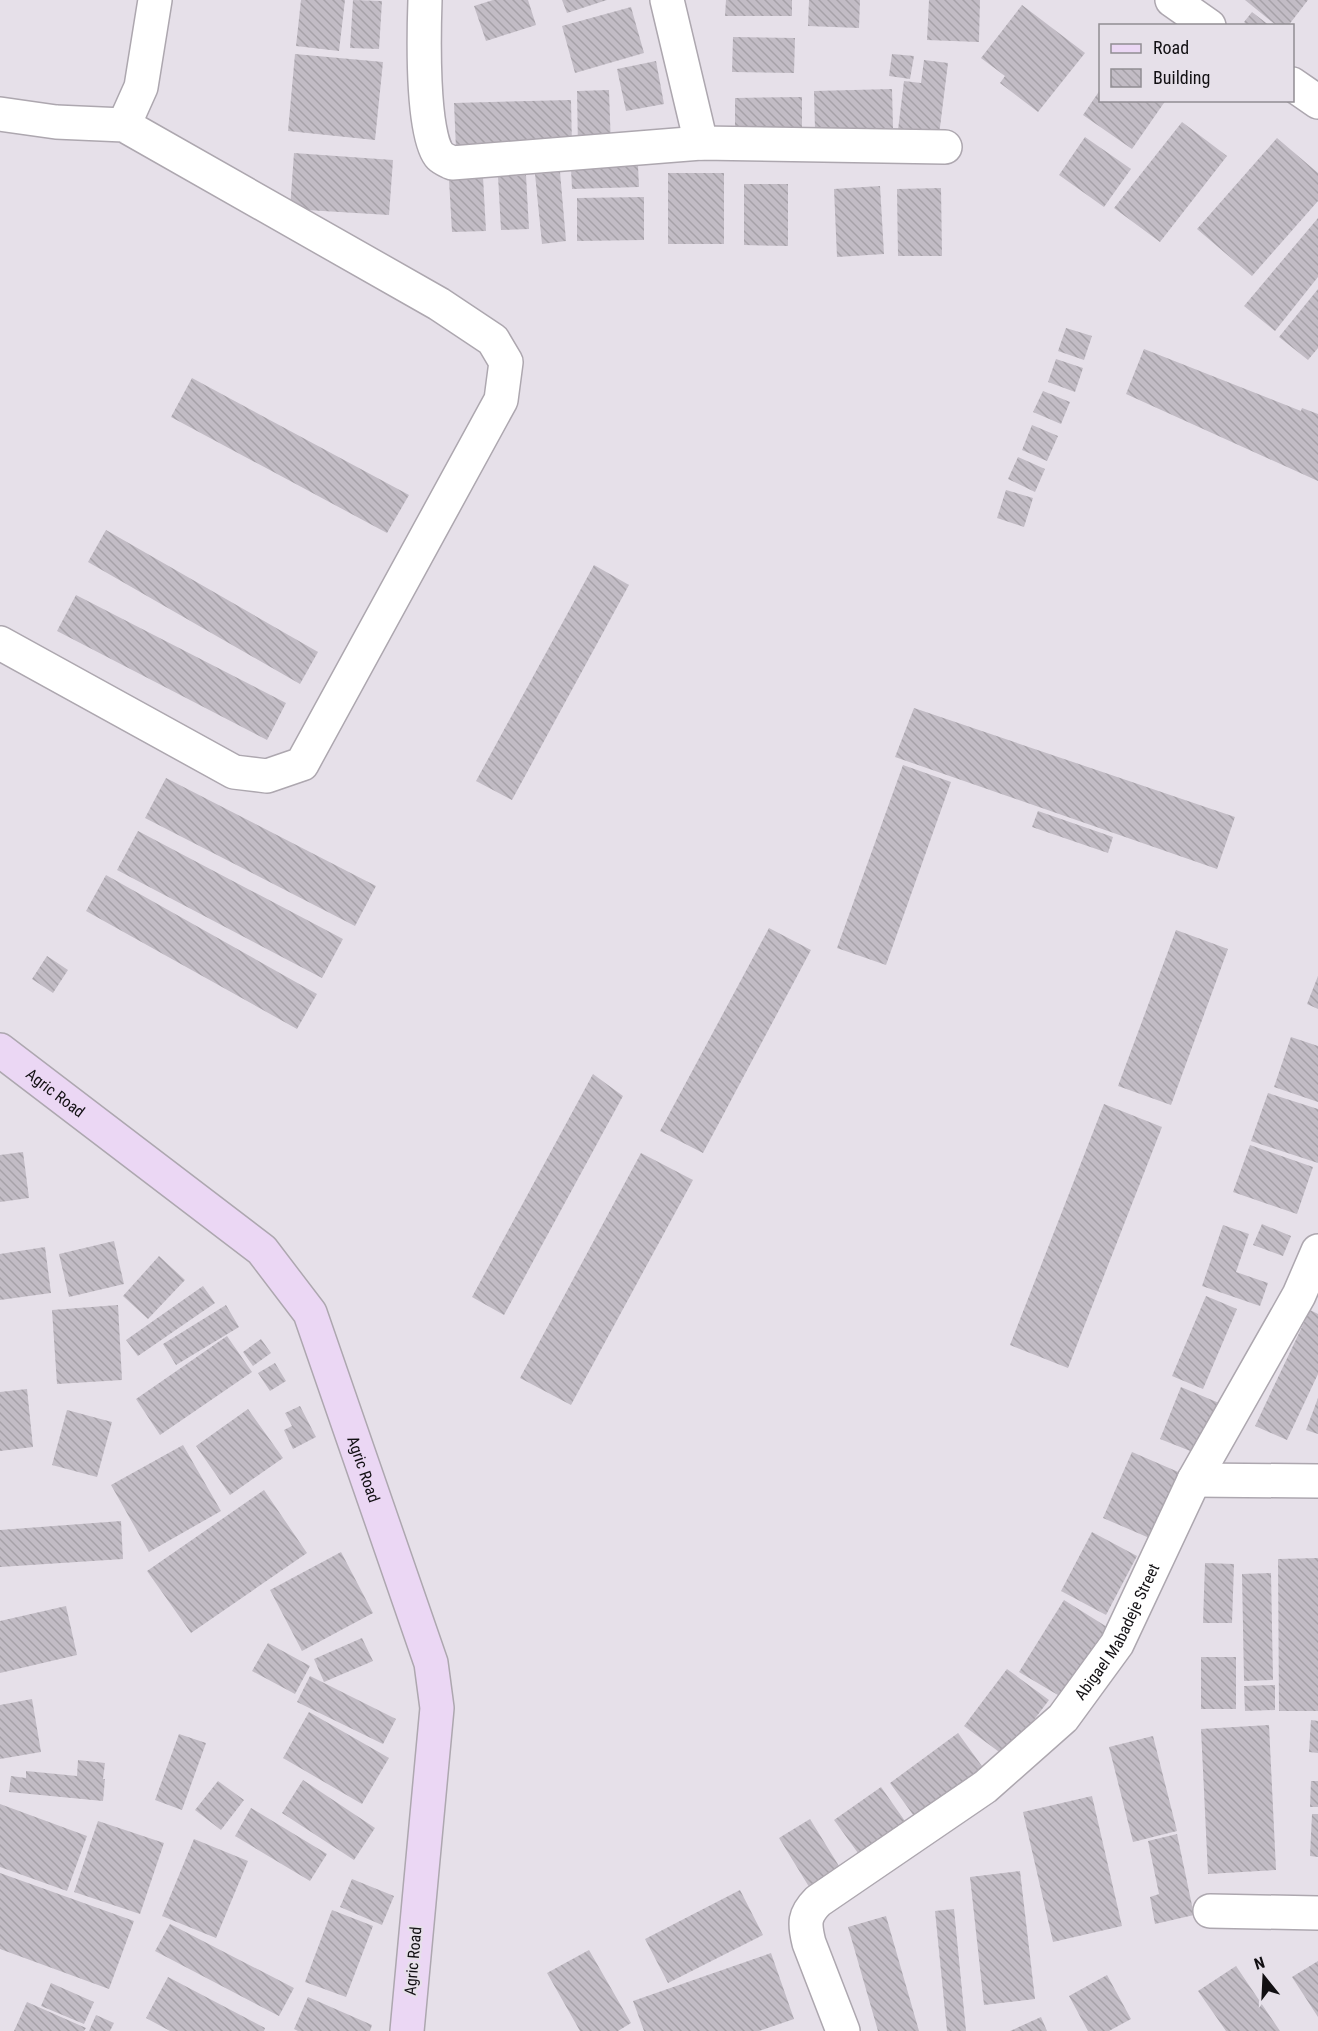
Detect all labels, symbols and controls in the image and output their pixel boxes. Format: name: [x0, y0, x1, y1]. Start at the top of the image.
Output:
legend: [1099, 24, 1294, 102]
text: Road: [1153, 37, 1189, 58]
text: Building: [1153, 67, 1210, 88]
street label: Agric Road: [23, 1064, 89, 1121]
street label: Agric Road: [344, 1433, 384, 1505]
street label: Abigael Mabadeje Street: [1070, 1560, 1163, 1703]
street label: Agric Road: [401, 1926, 425, 1996]
north arrow: [1234, 1947, 1294, 2007]
text: N: [1252, 1953, 1267, 1974]

